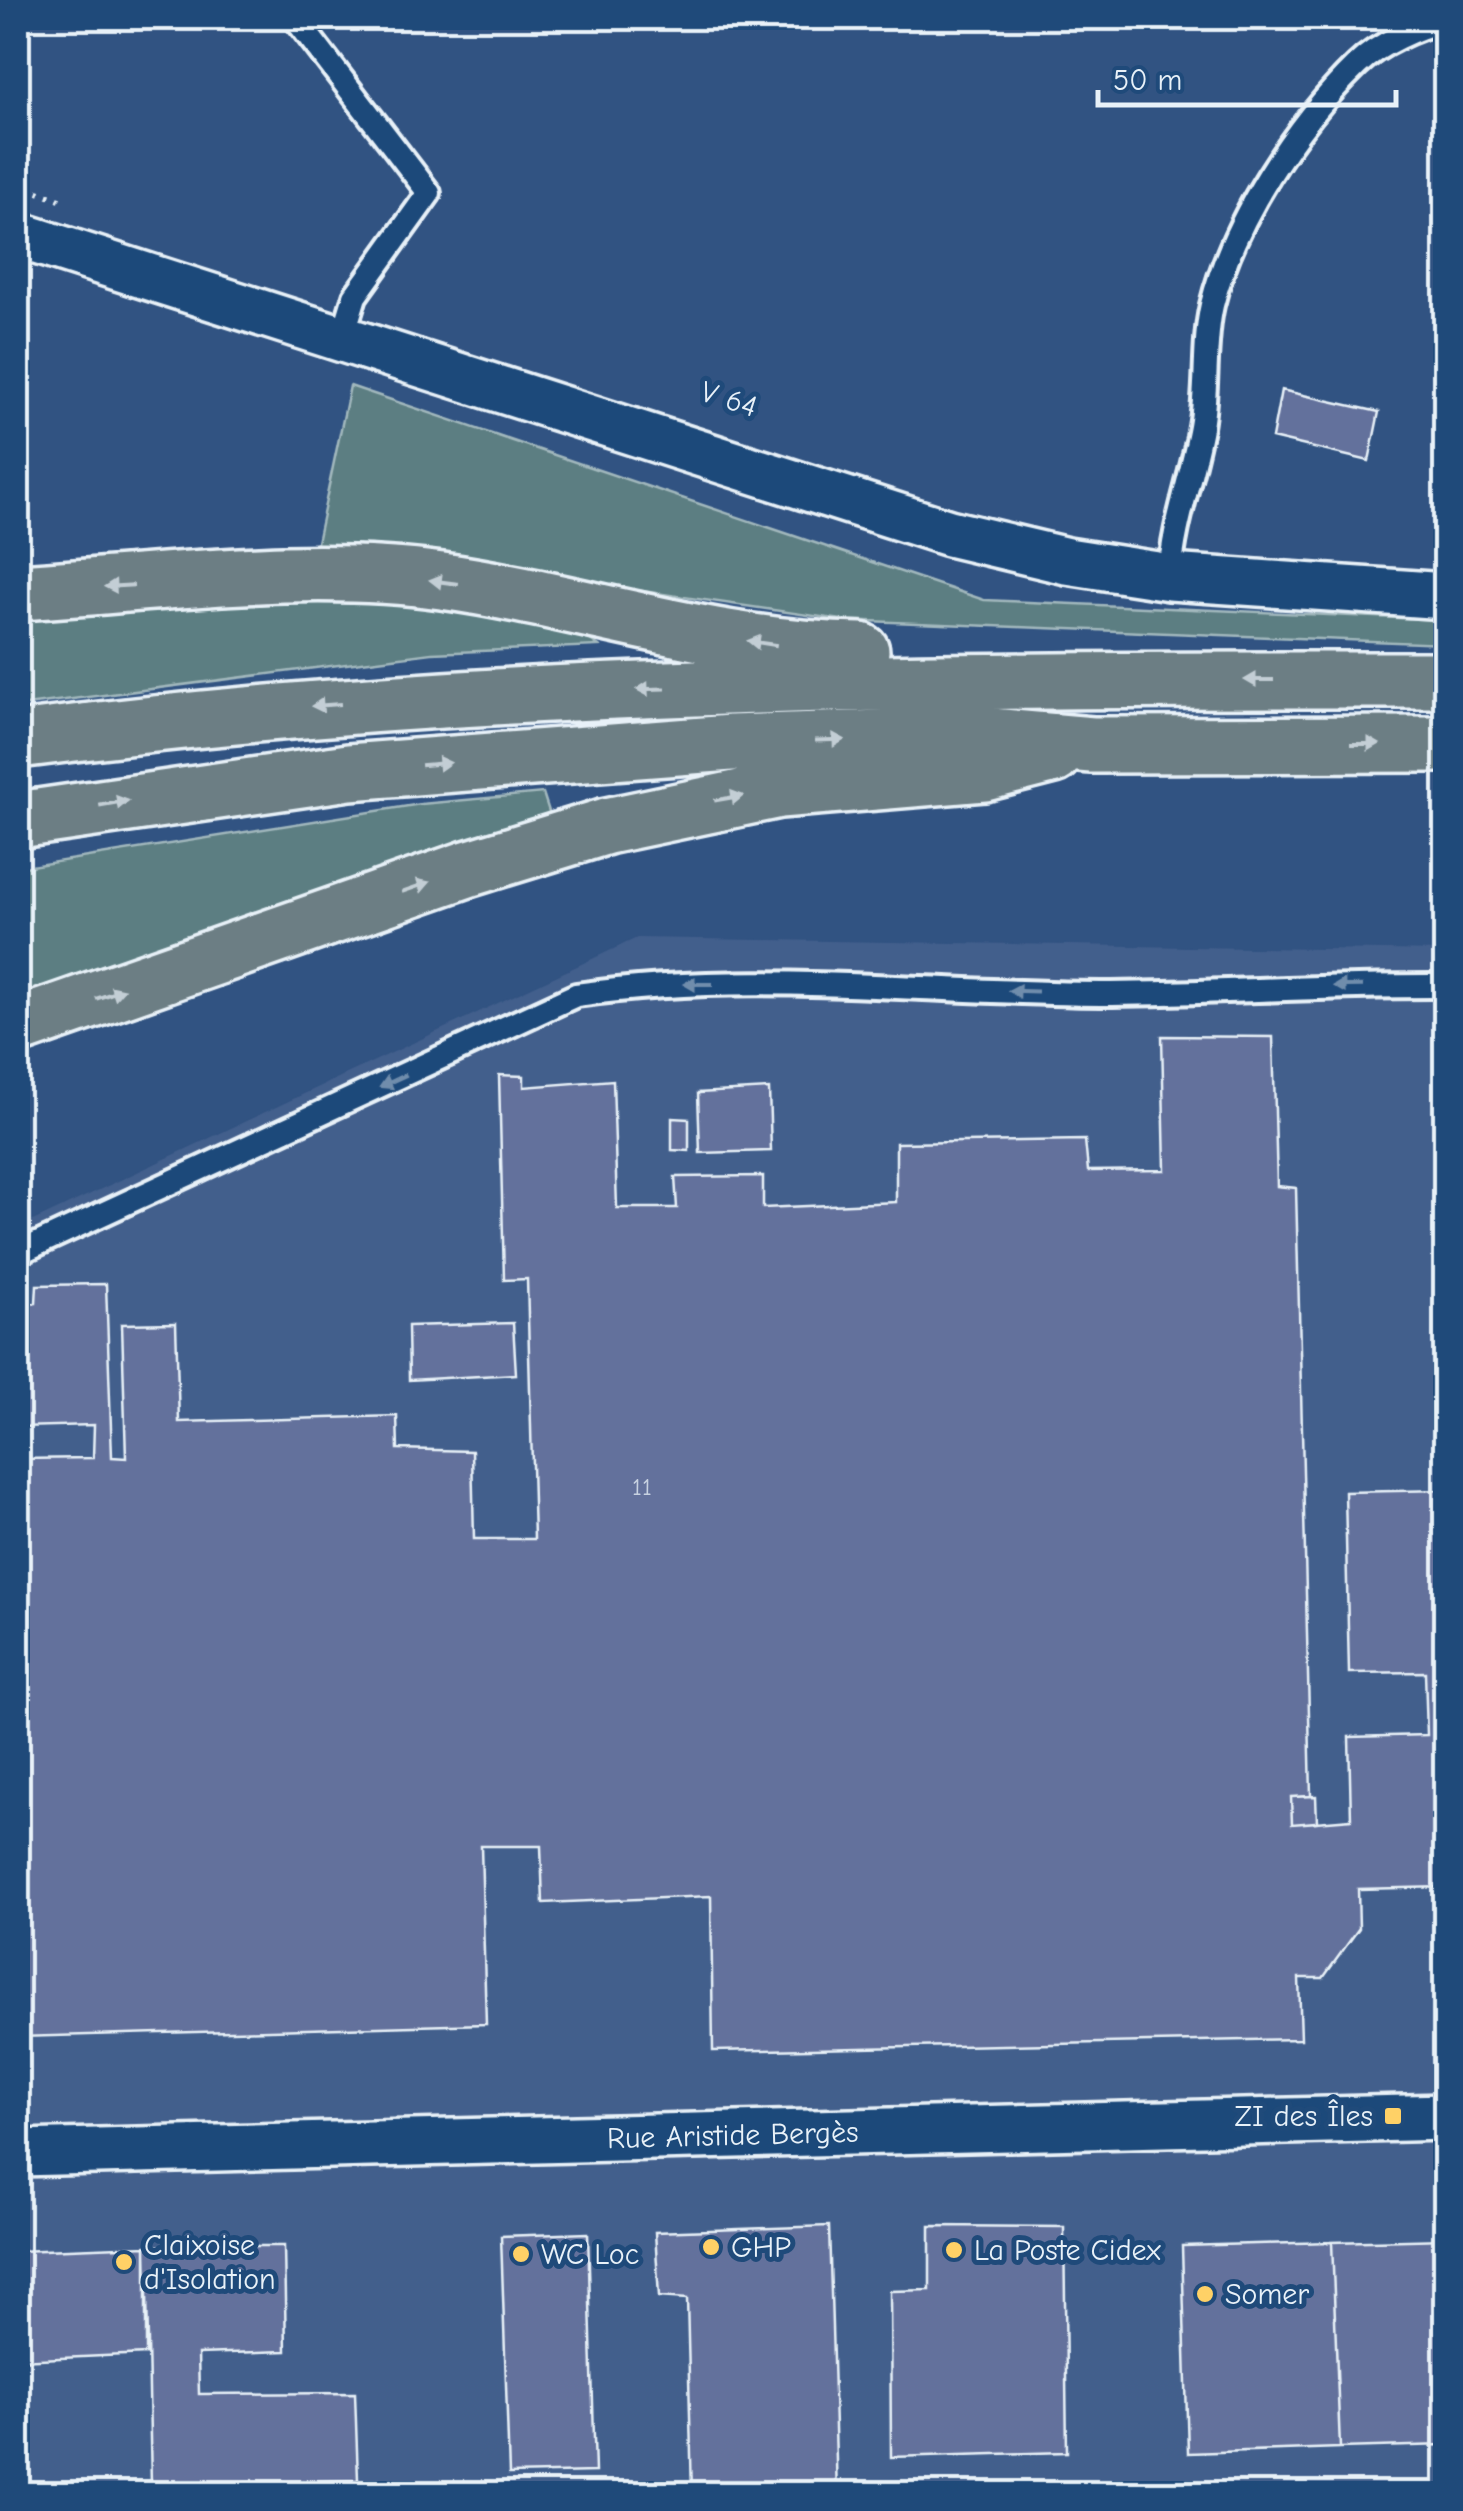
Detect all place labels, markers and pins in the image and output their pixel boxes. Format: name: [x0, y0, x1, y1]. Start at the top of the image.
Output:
place label: ZI des Îles: [1234, 2099, 1373, 2134]
marker: ZI des Îles: [1382, 2105, 1404, 2127]
place label: Claixoise d'Isolation: [144, 2228, 276, 2297]
place label: GHP: [731, 2230, 791, 2265]
place label: La Poste Cidex: [974, 2233, 1162, 2268]
marker: GHP: [700, 2236, 722, 2258]
place label: WC Loc: [541, 2237, 639, 2272]
marker: La Poste Cidex: [943, 2239, 965, 2261]
marker: WC Loc: [510, 2243, 532, 2265]
marker: Claixoise d'Isolation: [113, 2251, 135, 2273]
place label: Somer: [1225, 2277, 1309, 2312]
marker: Somer: [1194, 2283, 1216, 2305]

